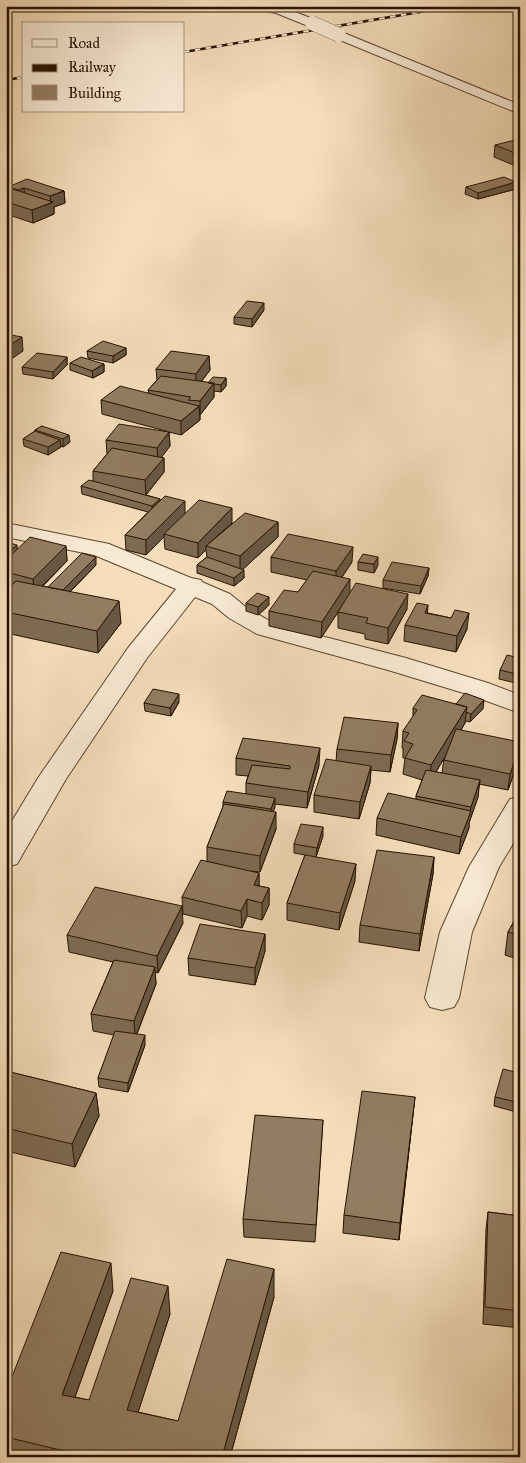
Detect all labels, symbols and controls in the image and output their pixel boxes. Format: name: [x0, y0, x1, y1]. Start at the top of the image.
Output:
legend: [22, 22, 185, 112]
text: Road: [68, 34, 100, 52]
text: Railway: [68, 58, 117, 76]
text: Building: [68, 84, 122, 102]

